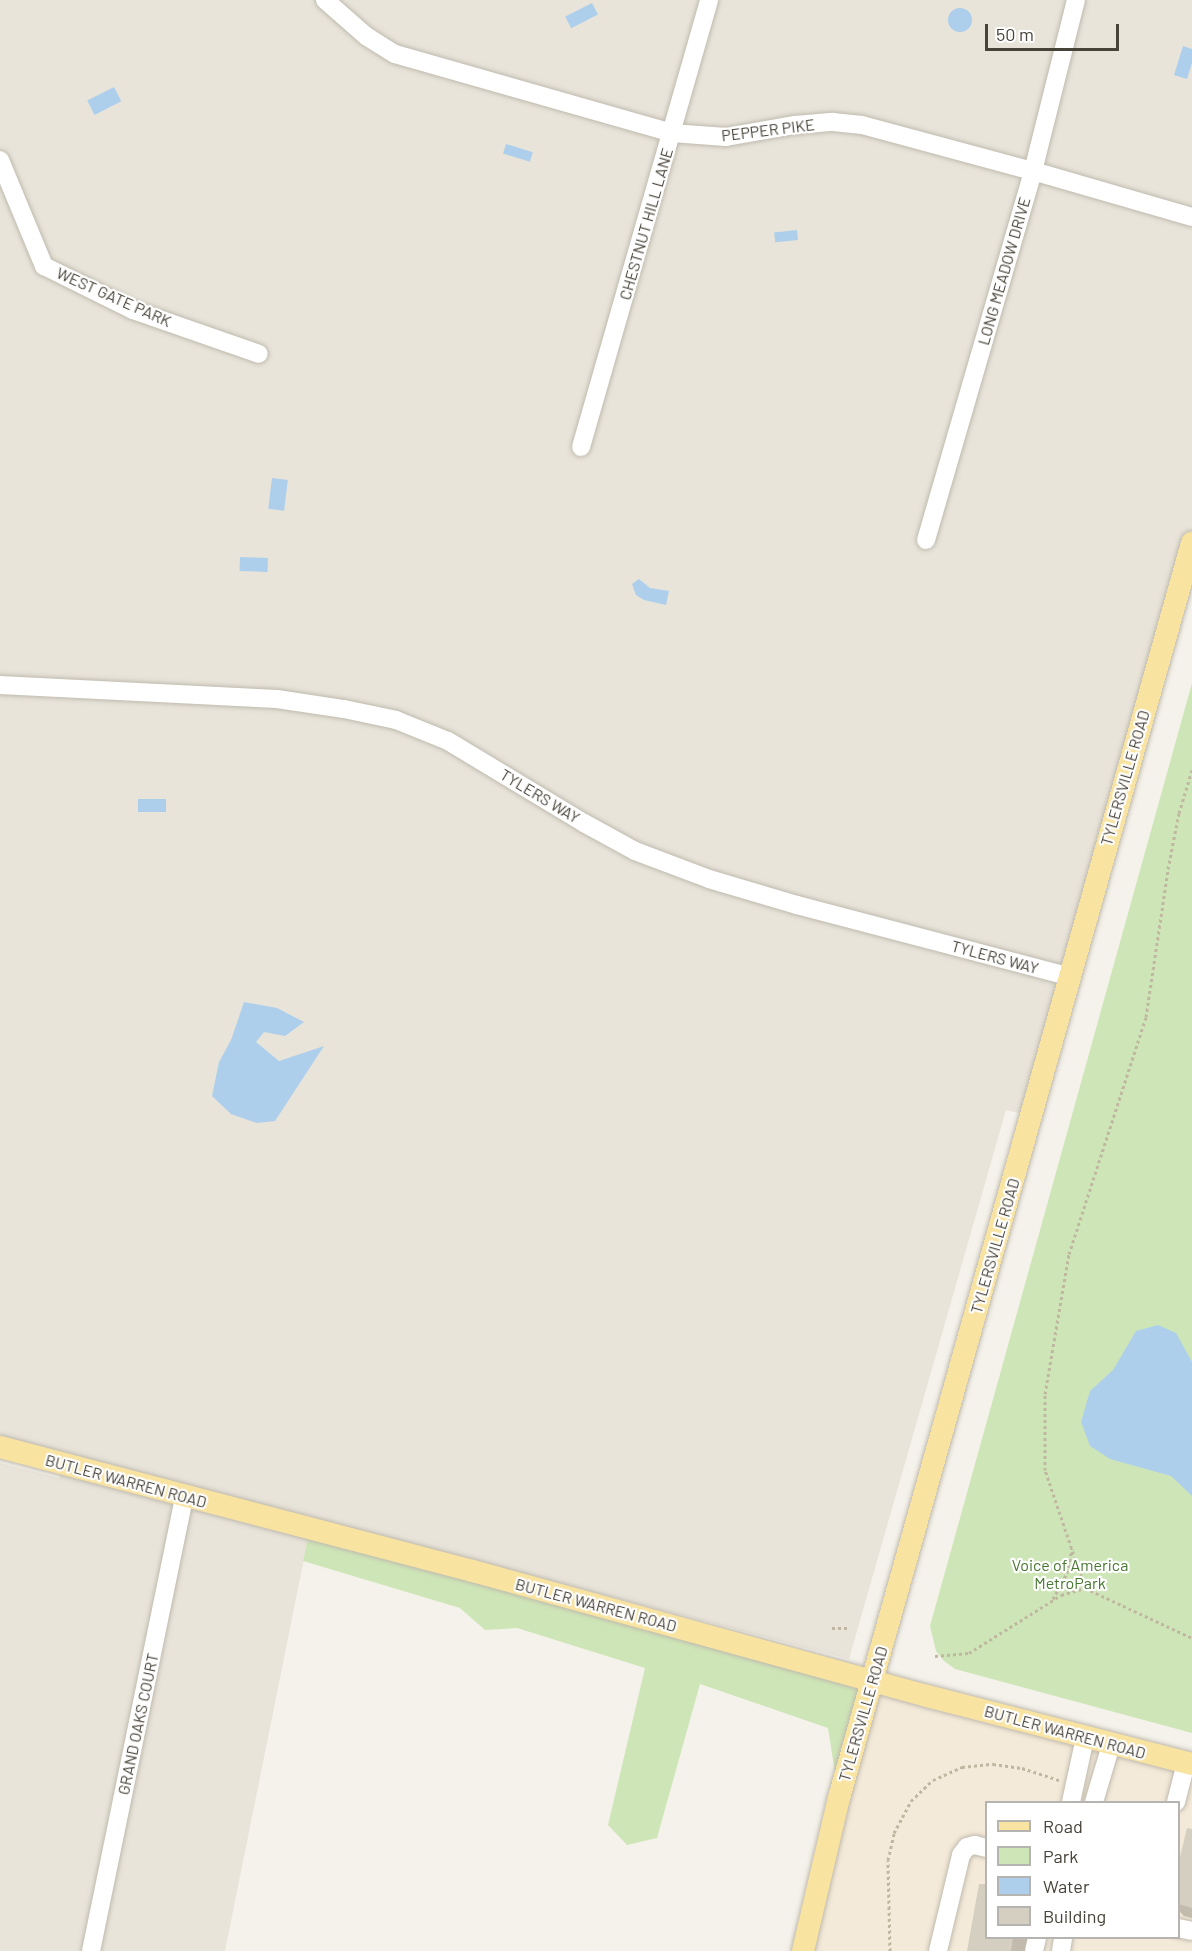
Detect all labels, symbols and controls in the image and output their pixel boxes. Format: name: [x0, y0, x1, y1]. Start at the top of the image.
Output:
scale bar: [988, 12, 1122, 50]
text: 50 m: [996, 23, 1034, 45]
street label: PEPPER PIKE: [720, 115, 816, 145]
street label: CHESTNUT HILL LANE: [615, 146, 677, 302]
street label: LONG MEADOW DRIVE: [974, 195, 1034, 347]
street label: WEST GATE PARK: [54, 263, 174, 331]
street label: TYLERSVILLE ROAD: [1096, 708, 1154, 848]
street label: TYLERS WAY: [497, 765, 583, 827]
street label: TYLERS WAY: [949, 936, 1041, 978]
street label: TYLERSVILLE ROAD: [966, 1176, 1024, 1316]
street label: BUTLER WARREN ROAD: [43, 1450, 209, 1512]
park label: Voice of America MetroPark: [1012, 1555, 1128, 1593]
street label: BUTLER WARREN ROAD: [513, 1574, 679, 1636]
street label: TYLERSVILLE ROAD: [834, 1644, 892, 1784]
street label: GRAND OAKS COURT: [114, 1651, 162, 1797]
street label: BUTLER WARREN ROAD: [982, 1701, 1148, 1763]
legend: [985, 1801, 1180, 1939]
text: Road: [1043, 1815, 1083, 1837]
text: Park: [1043, 1845, 1078, 1867]
text: Water: [1043, 1875, 1090, 1897]
text: Building: [1043, 1905, 1106, 1927]

